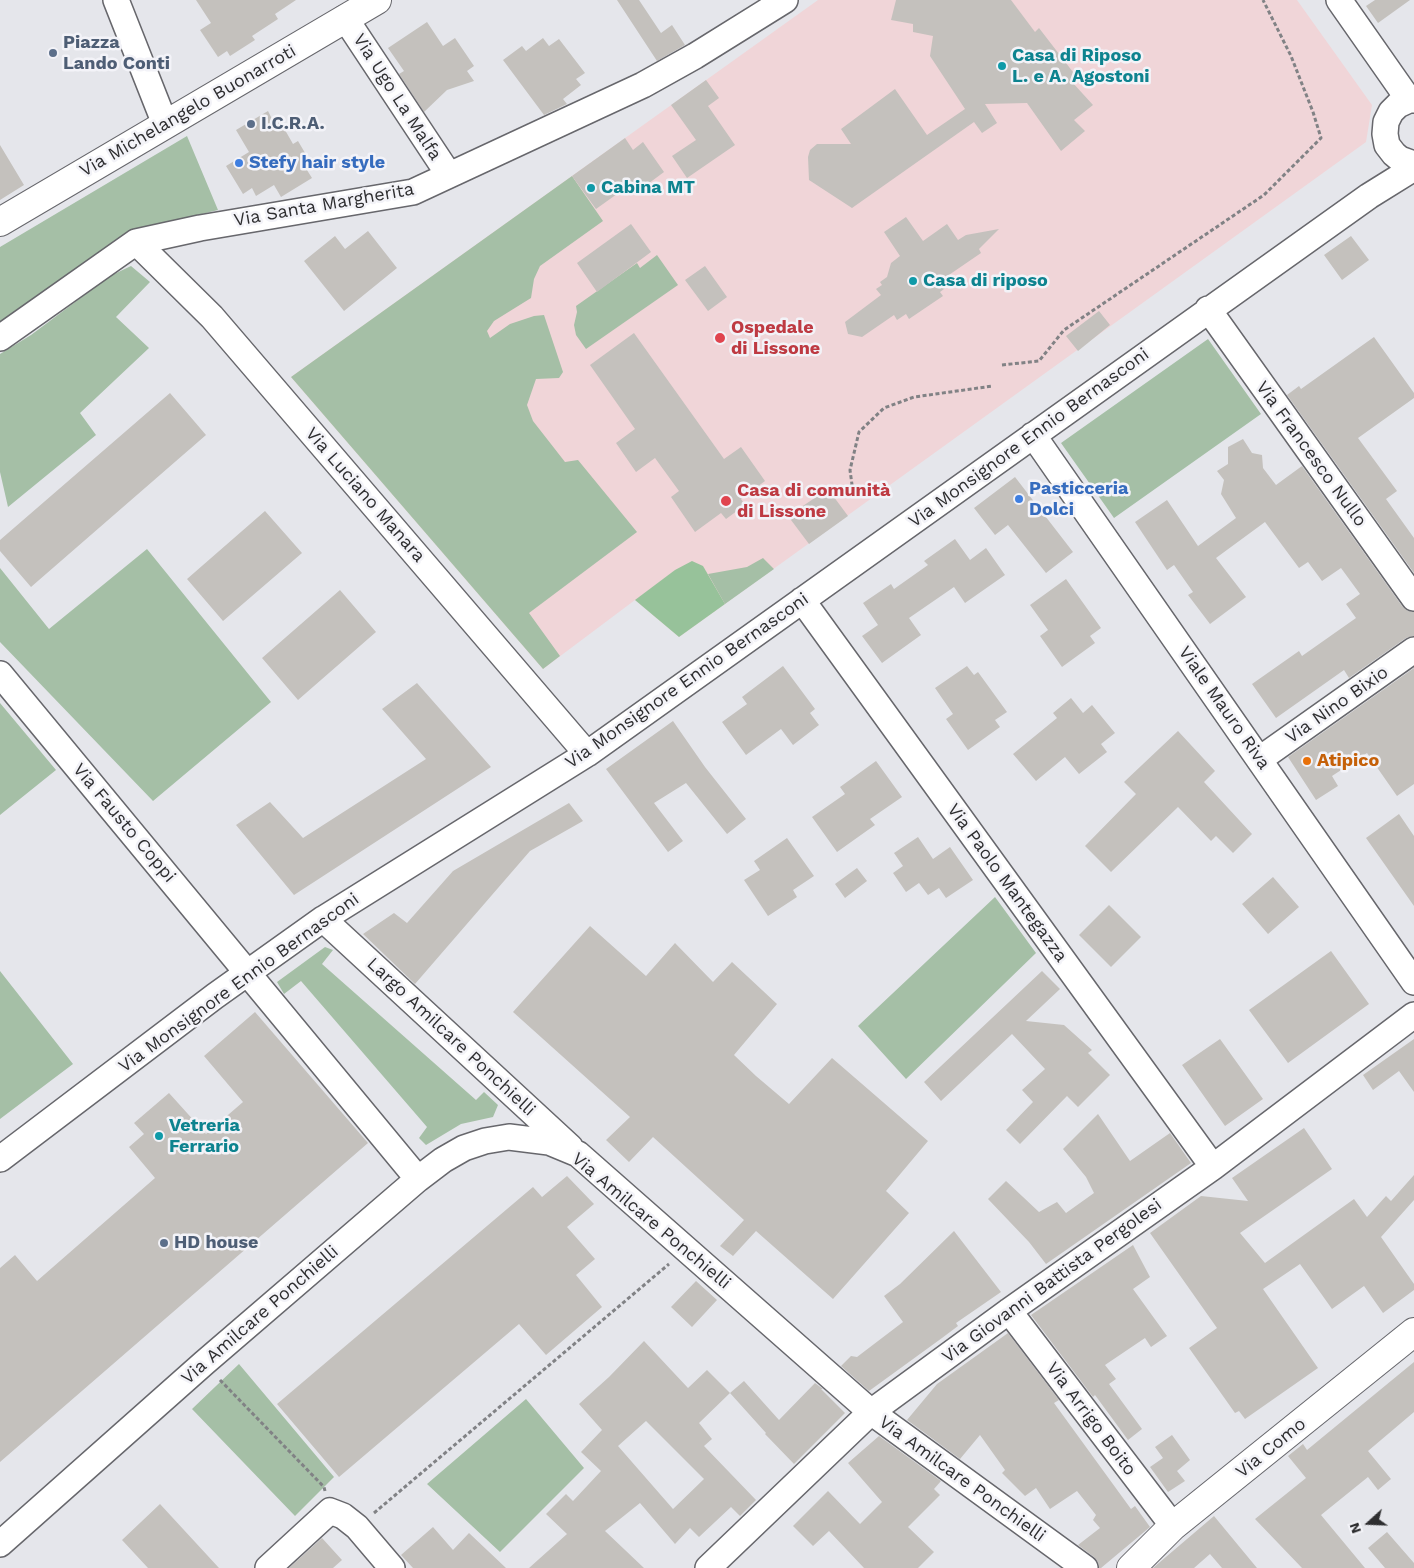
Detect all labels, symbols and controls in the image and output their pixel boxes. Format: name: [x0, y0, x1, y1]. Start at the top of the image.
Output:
street label: Via Ugo La Malfa: [348, 30, 446, 164]
place label: Piazza Lando Conti: [63, 32, 170, 74]
street label: Via Michelangelo Buonarroti: [76, 40, 300, 182]
place label: Casa di Riposo L. e A. Agostoni: [1012, 45, 1150, 88]
marker: Piazza Lando Conti: [47, 47, 59, 59]
marker: Casa di Riposo L. e A. Agostoni: [996, 60, 1008, 72]
place label: I.C.R.A.: [261, 113, 325, 135]
marker: I.C.R.A.: [245, 118, 257, 130]
place label: Stefy hair style: [249, 152, 385, 174]
marker: Stefy hair style: [233, 157, 245, 169]
place label: Cabina MT: [601, 177, 695, 199]
street label: Via Santa Margherita: [232, 179, 416, 231]
marker: Cabina MT: [585, 182, 597, 194]
place label: Casa di riposo: [923, 270, 1048, 292]
marker: Casa di riposo: [907, 275, 919, 287]
place label: Ospedale di Lissone: [731, 317, 820, 359]
marker: Ospedale di Lissone: [713, 331, 727, 345]
street label: Via Monsignore Ennio Bernasconi: [905, 343, 1153, 533]
street label: Via Francesco Nullo: [1251, 377, 1371, 531]
street label: Via Luciano Manara: [301, 423, 429, 567]
place label: Pasticceria Dolci: [1029, 478, 1128, 520]
place label: Casa di comunità di Lissone: [737, 480, 890, 522]
marker: Pasticceria Dolci: [1013, 493, 1025, 505]
marker: Casa di comunità di Lissone: [719, 494, 733, 508]
street label: Via Monsignore Ennio Bernasconi: [561, 588, 813, 774]
street label: Viale Mauro Riva: [1174, 642, 1274, 774]
street label: Via Nino Bixio: [1281, 662, 1393, 748]
place label: Atipico: [1317, 750, 1379, 772]
marker: Atipico: [1301, 755, 1313, 767]
street label: Via Fausto Coppi: [68, 759, 180, 887]
street label: Via Paolo Mantegazza: [942, 799, 1072, 967]
street label: Via Monsignore Ennio Bernasconi: [115, 888, 363, 1078]
street label: Largo Amilcare Ponchielli: [362, 953, 540, 1121]
place label: Vetreria Ferrario: [169, 1115, 240, 1158]
marker: Vetreria Ferrario: [153, 1130, 165, 1142]
street label: Via Amilcare Ponchielli: [567, 1148, 735, 1294]
street label: Via Giovanni Battista Pergolesi: [938, 1194, 1166, 1368]
place label: HD house: [174, 1232, 258, 1254]
marker: HD house: [158, 1237, 170, 1249]
street label: Via Amilcare Ponchielli: [177, 1241, 343, 1389]
street label: Via Arrigo Boito: [1041, 1358, 1141, 1480]
street label: Via Amilcare Ponchielli: [874, 1411, 1050, 1547]
street label: Via Como: [1232, 1413, 1310, 1483]
north arrow: [1344, 1498, 1394, 1548]
text: N: [1346, 1521, 1364, 1536]

